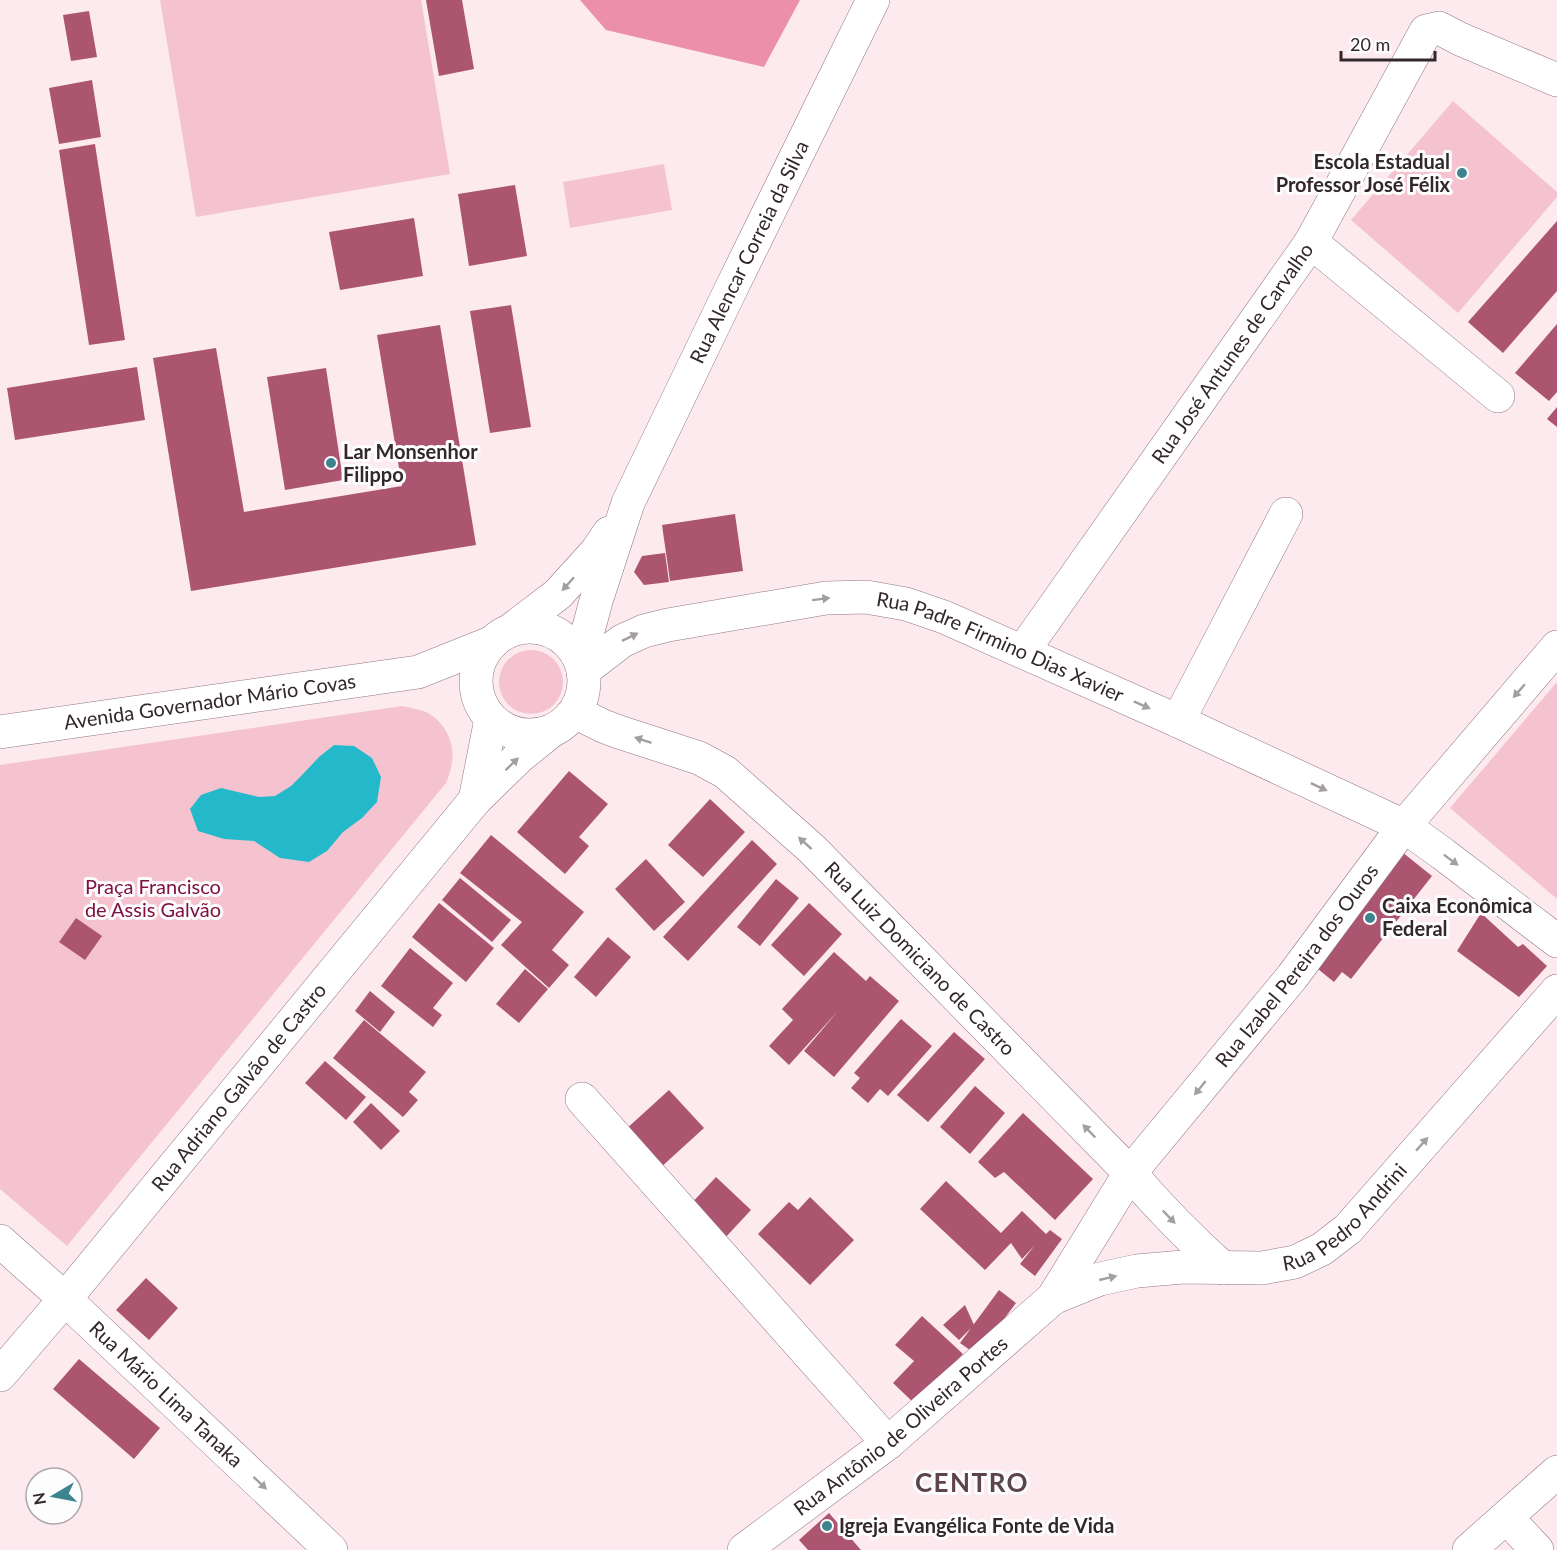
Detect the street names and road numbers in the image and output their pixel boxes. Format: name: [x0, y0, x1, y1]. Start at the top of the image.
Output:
street label: Rua Alencar Correia da Silva: [684, 136, 813, 367]
street label: Rua José Antunes de Carvalho: [1146, 238, 1318, 468]
street label: Rua Padre Firmino Dias Xavier: [875, 586, 1129, 707]
street label: Avenida Governador Mário Covas: [62, 668, 357, 734]
street label: Rua Luiz Domiciano de Castro: [820, 856, 1021, 1060]
street label: Rua Izabel Pereira dos Ouros: [1210, 859, 1383, 1072]
street label: Rua Adriano Galvão de Castro: [146, 978, 331, 1195]
street label: Rua Pedro Andrini: [1280, 1158, 1411, 1275]
street label: Rua Mário Lima Tanaka: [85, 1316, 248, 1472]
street label: Rua Antônio de Oliveira Portes: [789, 1331, 1012, 1520]

